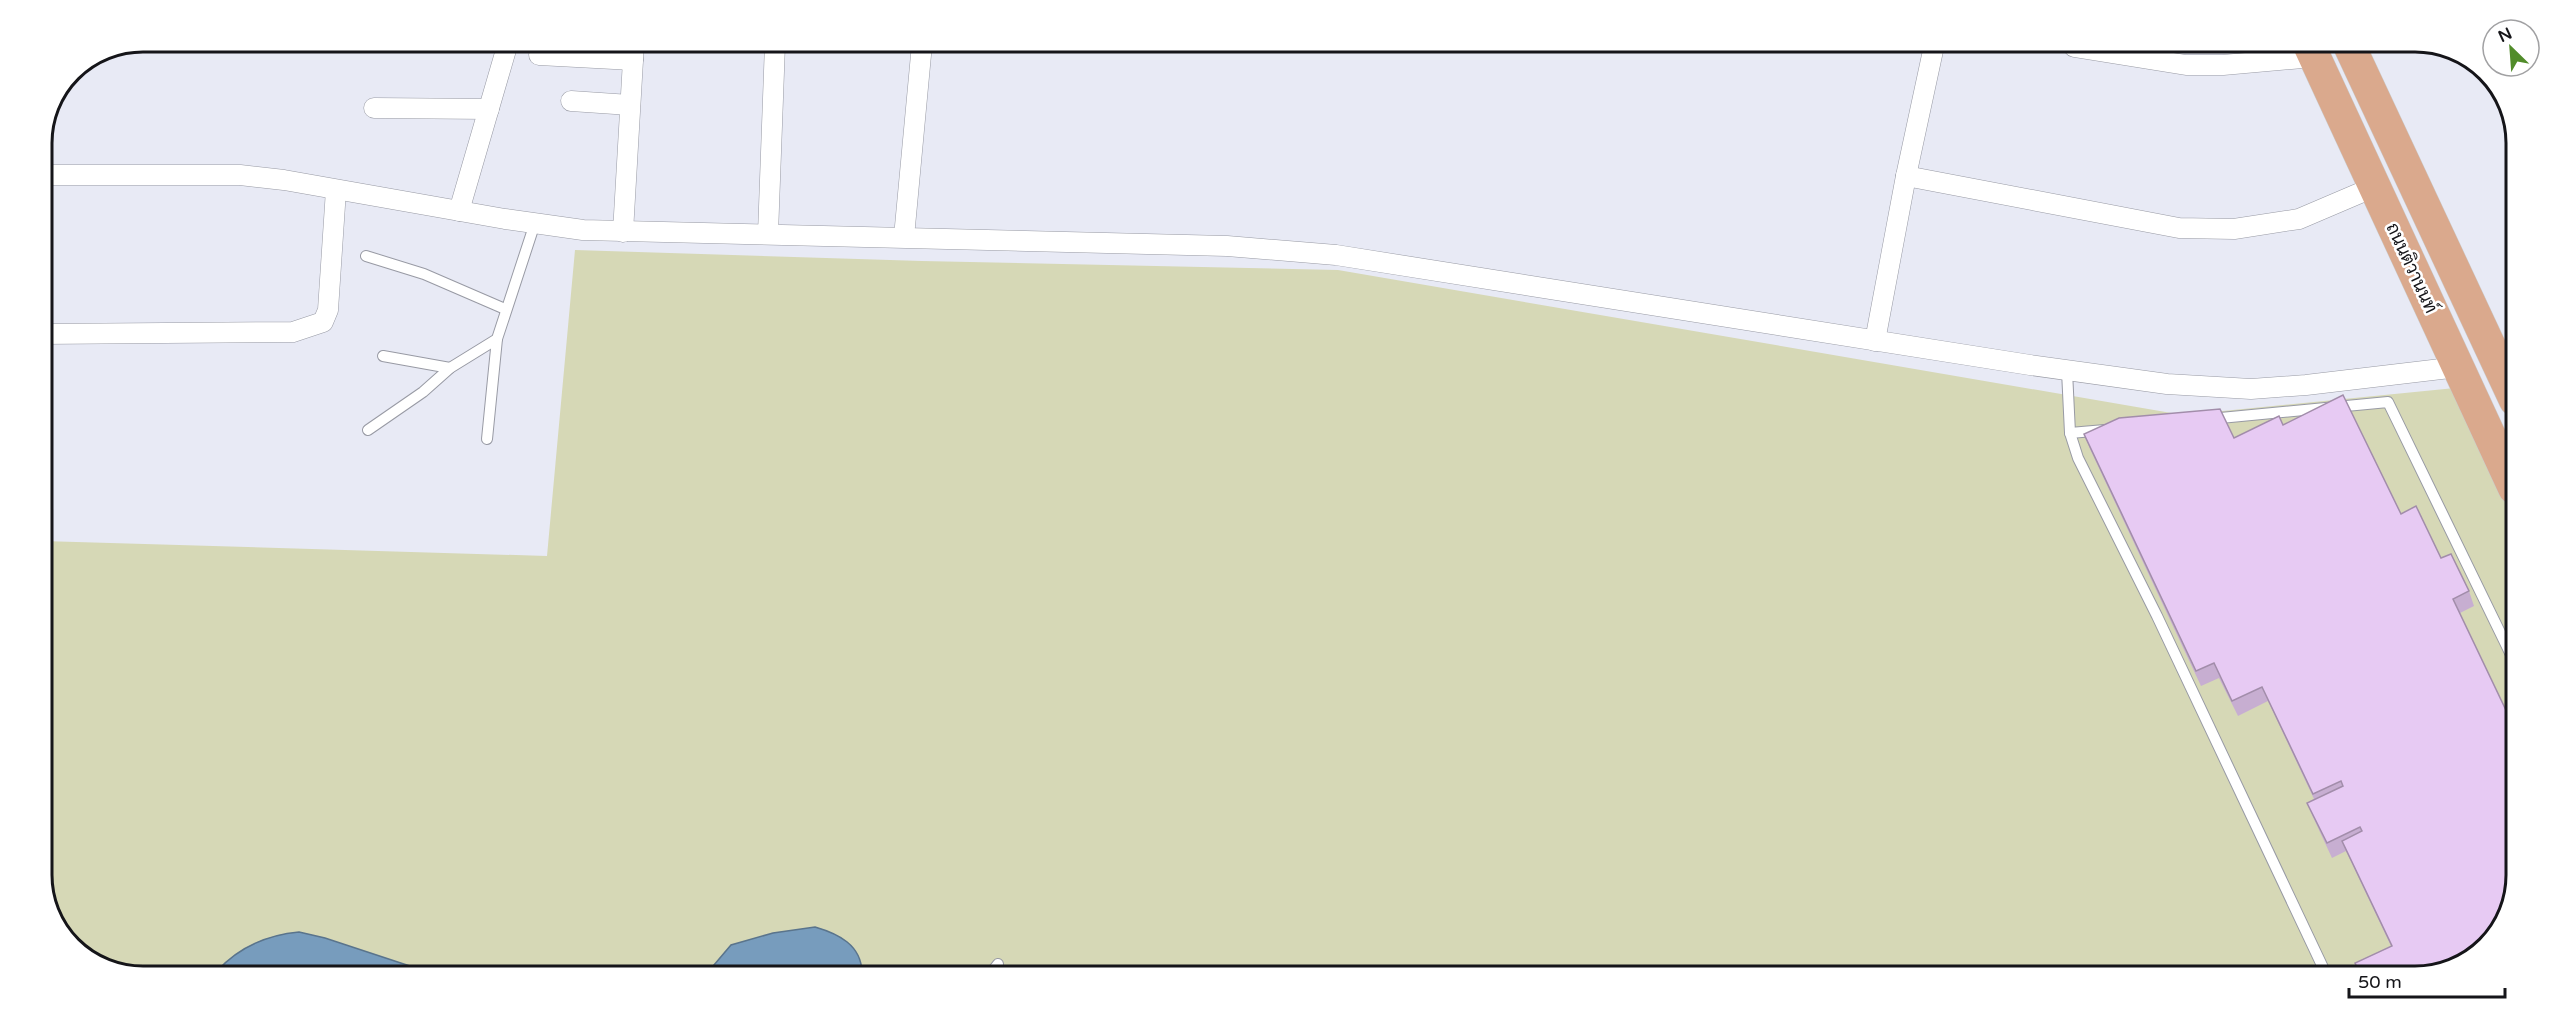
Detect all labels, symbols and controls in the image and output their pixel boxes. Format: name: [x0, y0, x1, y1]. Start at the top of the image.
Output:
north arrow: [2481, 18, 2541, 78]
text: N: [2495, 24, 2515, 47]
street label: ถนนติวานนท์: [2382, 219, 2444, 317]
scale bar: [2349, 961, 2505, 999]
text: 50 m: [2358, 971, 2402, 993]

